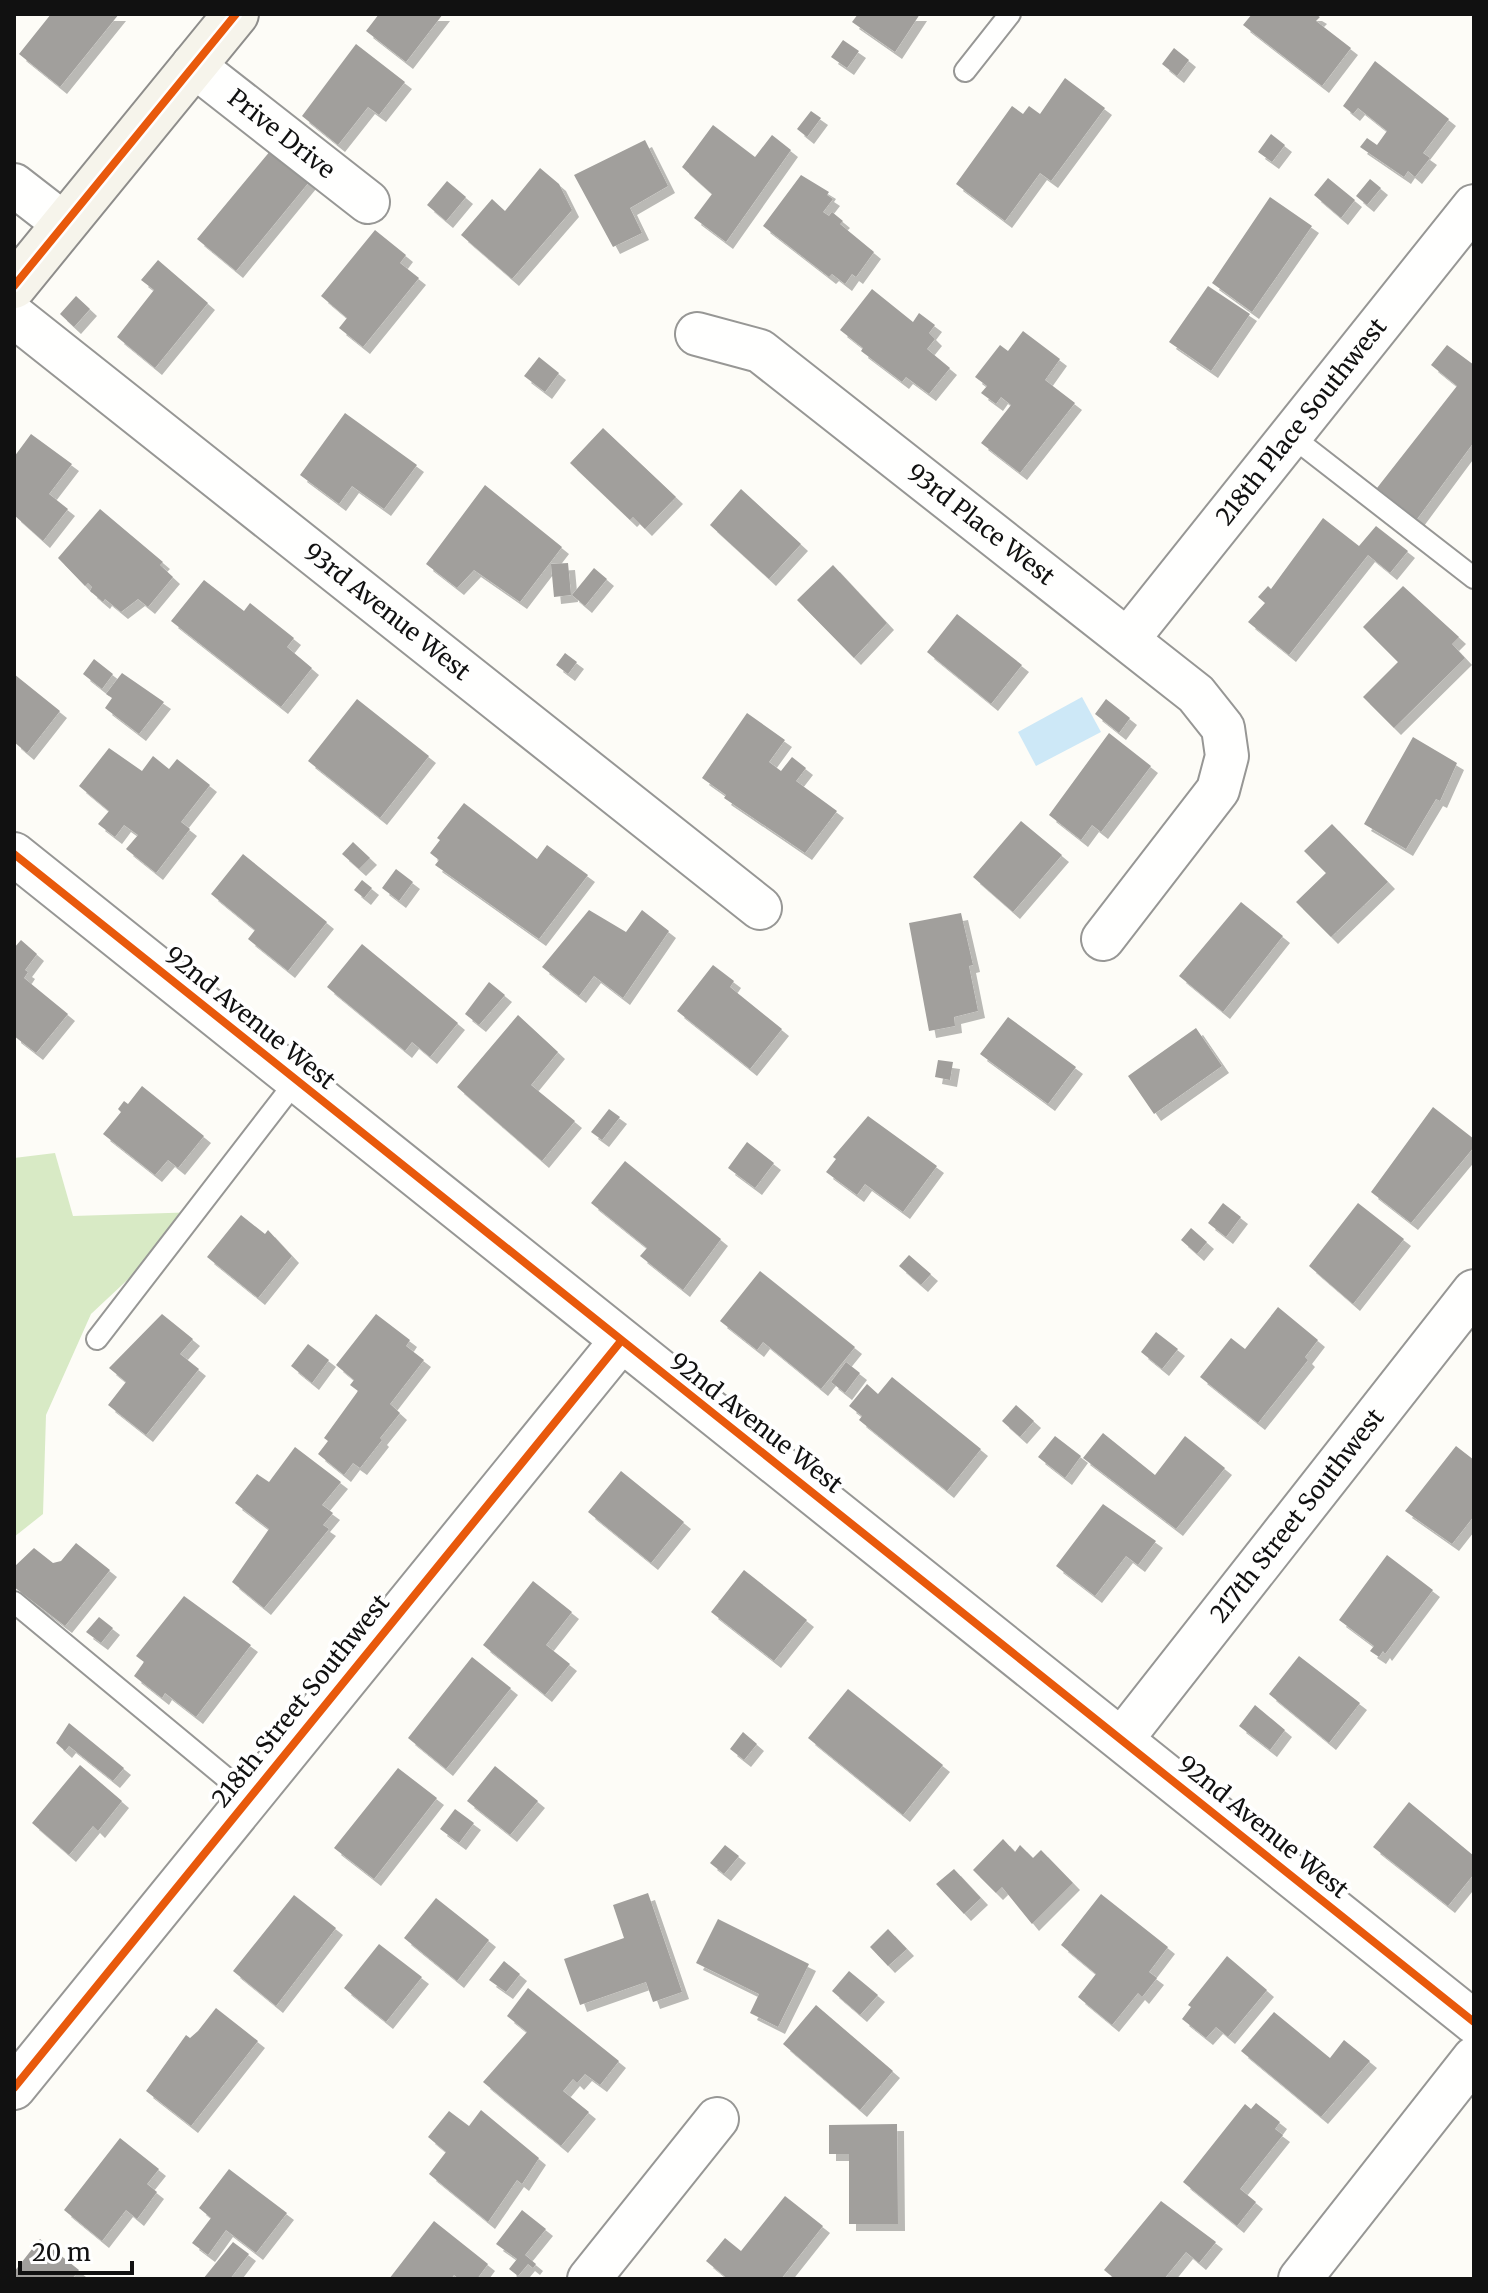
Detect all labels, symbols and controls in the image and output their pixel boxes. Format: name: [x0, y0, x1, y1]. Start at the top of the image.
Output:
street label: Prive Drive: [222, 82, 341, 185]
street label: 218th Place Southwest: [1209, 311, 1394, 531]
street label: 93rd Place West: [901, 457, 1062, 592]
street label: 93rd Avenue West: [298, 536, 477, 687]
street label: 92nd Avenue West: [159, 939, 342, 1096]
street label: 92nd Avenue West: [664, 1346, 849, 1500]
street label: 217th Street Southwest: [1203, 1402, 1391, 1629]
street label: 218th Street Southwest: [205, 1587, 396, 1813]
street label: 92nd Avenue West: [1172, 1748, 1355, 1905]
scale bar: [20, 2225, 132, 2275]
text: 20 m: [32, 2237, 91, 2268]

